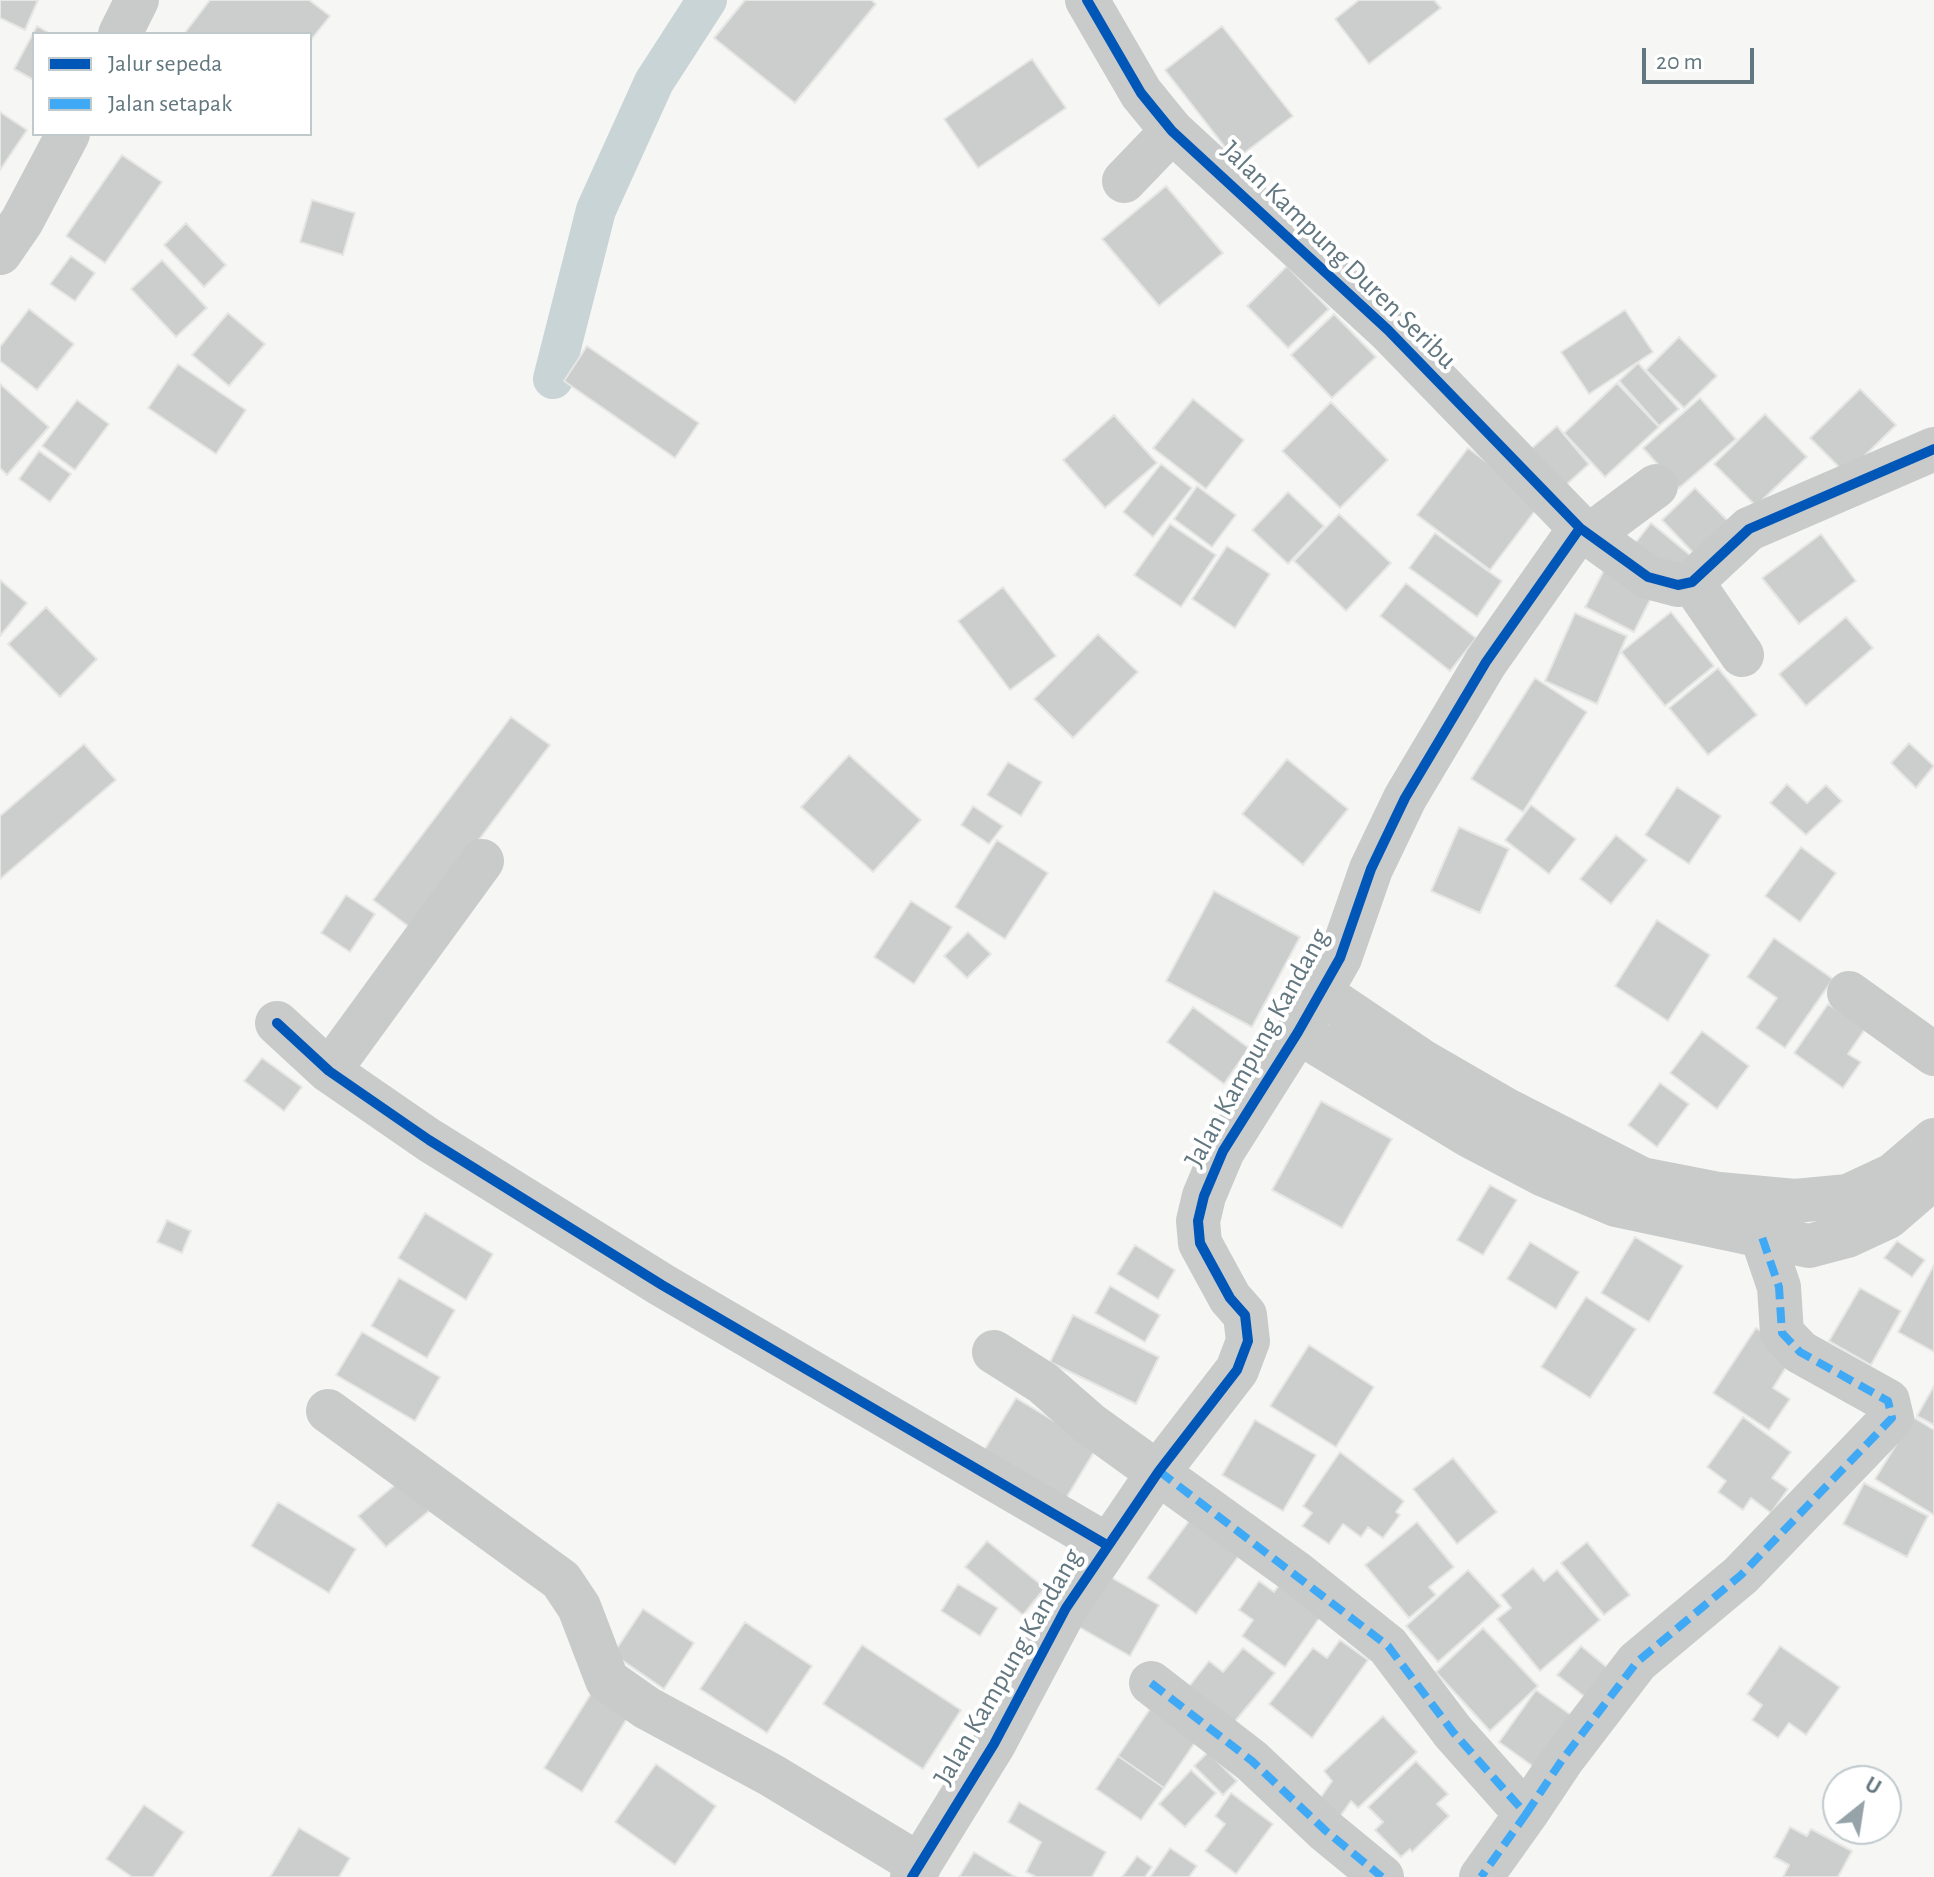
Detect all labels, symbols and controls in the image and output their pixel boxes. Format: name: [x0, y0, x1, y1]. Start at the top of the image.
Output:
legend: [32, 32, 312, 136]
scale bar: [1646, 32, 1758, 82]
text: 20 m: [1656, 50, 1703, 74]
text: Jalur sepeda: [108, 52, 222, 76]
text: Jalan setapak: [108, 92, 232, 116]
street label: Jalan Kampung Duren Seribu: [1214, 134, 1464, 376]
street label: Jalan Kampung Kandang: [1177, 923, 1337, 1173]
street label: Jalan Kampung Kandang: [926, 1542, 1090, 1792]
north arrow: [1822, 1765, 1902, 1845]
text: U: [1861, 1773, 1885, 1799]

